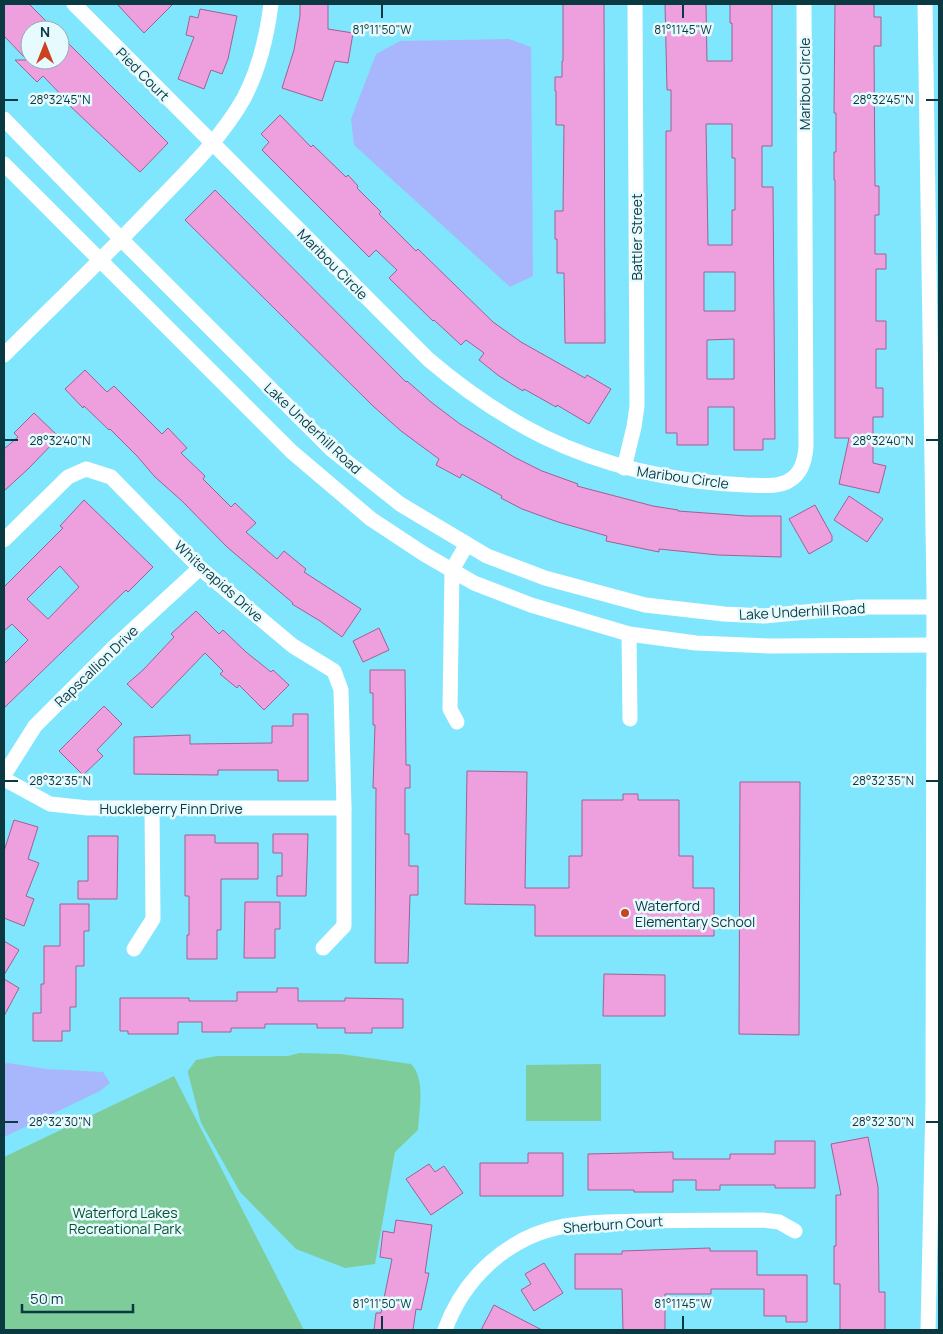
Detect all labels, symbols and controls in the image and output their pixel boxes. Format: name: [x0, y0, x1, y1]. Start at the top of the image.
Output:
north arrow: [20, 20, 70, 70]
text: 81°11'50"W: [352, 21, 412, 38]
text: 81°11'45"W: [654, 21, 713, 38]
text: N: [40, 22, 50, 41]
street label: Maribou Circle: [795, 38, 814, 130]
street label: Pied Court: [112, 43, 174, 105]
text: 28°32'45"N: [30, 91, 90, 108]
text: 28°32'45"N: [853, 91, 913, 108]
street label: Battler Street: [627, 193, 646, 281]
street label: Maribou Circle: [293, 224, 373, 304]
street label: Lake Underhill Road: [260, 378, 366, 478]
text: 28°32'40"N: [29, 432, 91, 449]
text: 28°32'40"N: [852, 432, 914, 449]
street label: Maribou Circle: [636, 461, 730, 493]
street label: Whiterapids Drive: [170, 536, 268, 626]
street label: Lake Underhill Road: [738, 598, 866, 624]
street label: Rapscallion Drive: [50, 621, 142, 711]
text: 28°32'35"N: [29, 772, 91, 789]
text: 28°32'35"N: [852, 772, 914, 789]
street label: Huckleberry Finn Drive: [99, 799, 243, 818]
place label: Waterford Elementary School: [635, 896, 755, 931]
marker: Waterford Elementary School: [619, 907, 631, 919]
text: 28°32'30"N: [29, 1113, 91, 1130]
text: 28°32'30"N: [852, 1113, 914, 1130]
park label: Waterford Lakes Recreational Park: [69, 1203, 182, 1238]
street label: Sherburn Court: [562, 1211, 664, 1237]
scale bar: [22, 1282, 134, 1314]
text: 50 m: [30, 1288, 64, 1309]
text: 81°11'50"W: [352, 1295, 412, 1312]
text: 81°11'45"W: [654, 1295, 713, 1312]

